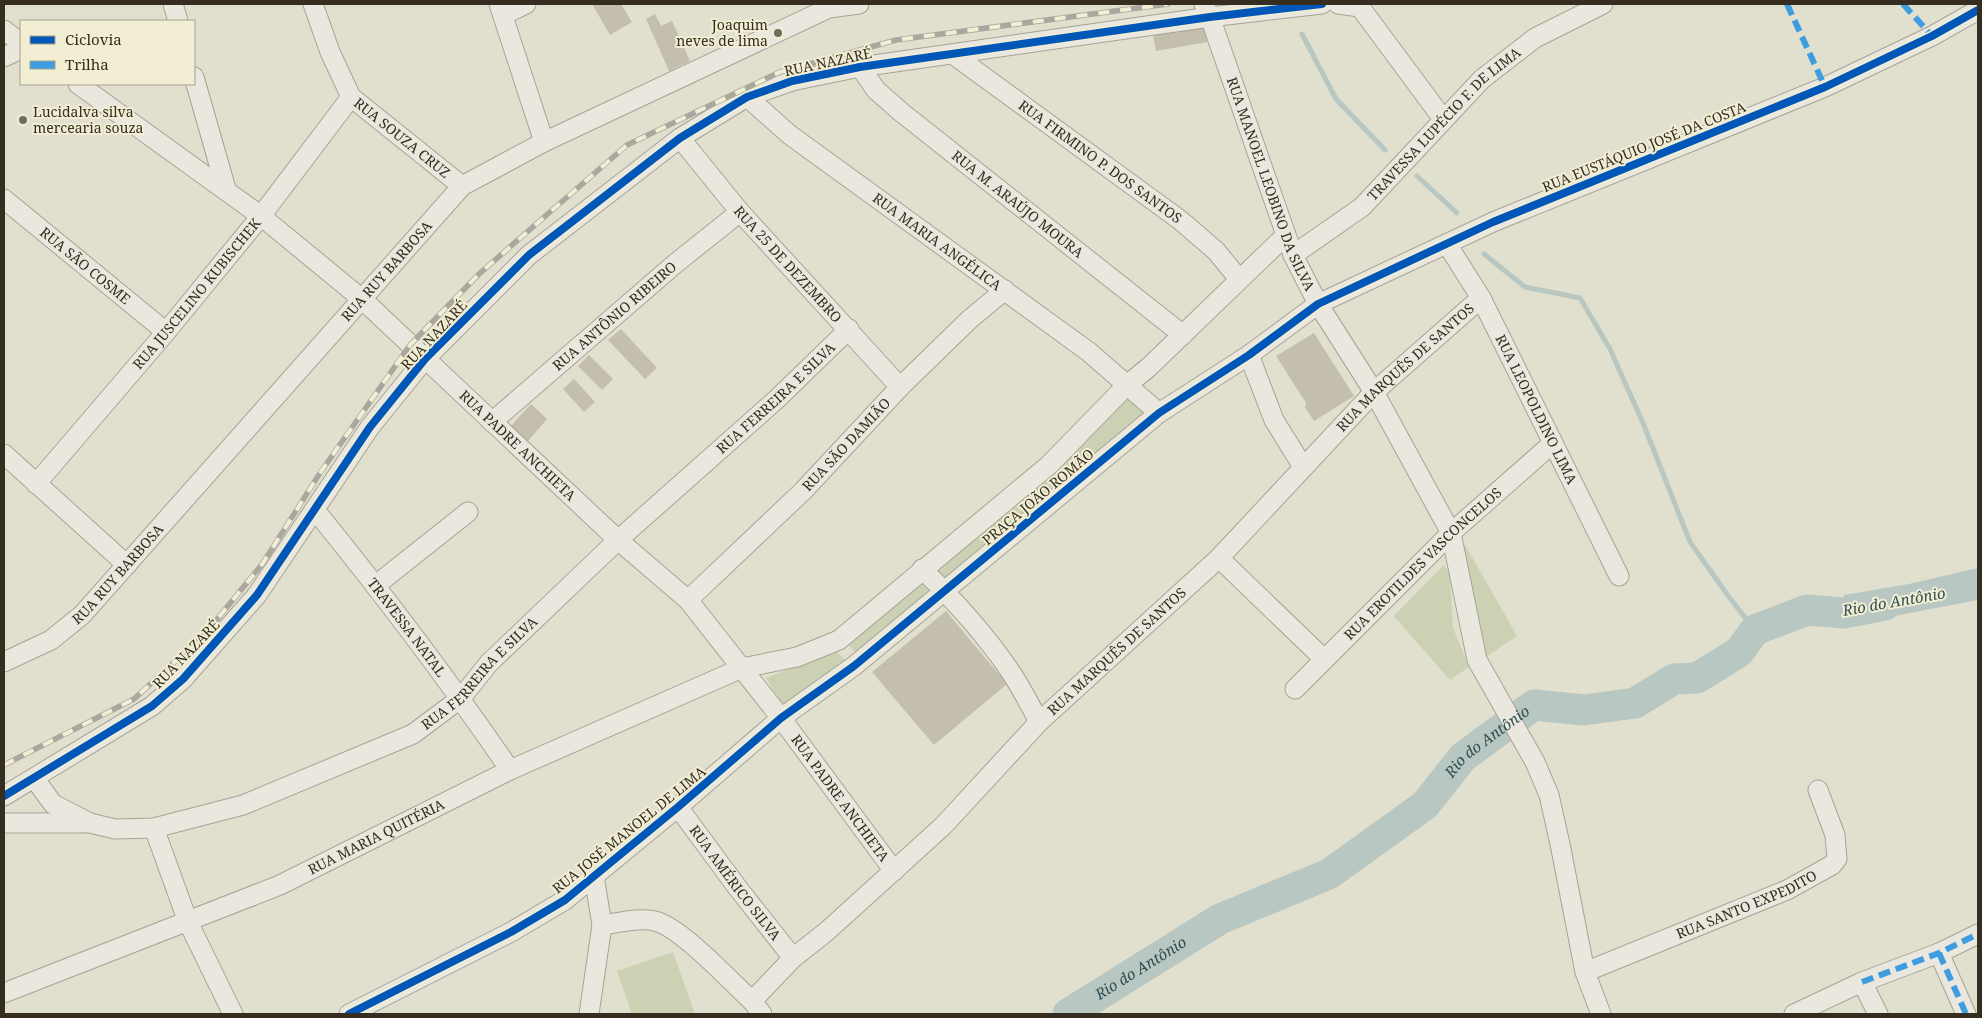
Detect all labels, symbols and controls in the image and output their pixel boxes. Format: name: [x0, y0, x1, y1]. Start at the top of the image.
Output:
place label: Joaquim neves de lima: [676, 15, 768, 50]
legend: [20, 20, 195, 85]
marker: Joaquim neves de lima: [772, 27, 784, 39]
text: Ciclovia: [65, 29, 122, 49]
street label: RUA NAZARÉ: [782, 43, 874, 80]
street label: TRAVESSA LUPÉCIO F. DE LIMA: [1363, 43, 1524, 204]
text: Trilha: [65, 54, 109, 74]
street label: RUA MANOEL LEOBINO DA SILVA: [1223, 74, 1320, 294]
street label: RUA SOUZA CRUZ: [350, 93, 454, 182]
street label: RUA FIRMINO P. DOS SANTOS: [1015, 95, 1186, 227]
street label: RUA EUSTÁQUIO JOSÉ DA COSTA: [1539, 97, 1749, 196]
place label: Lucidalva silva mercearia souza: [33, 102, 144, 137]
marker: Lucidalva silva mercearia souza: [17, 114, 29, 126]
street label: RUA M. ARAÚJO MOURA: [948, 146, 1088, 262]
street label: RUA MARIA ANGÉLICA: [869, 188, 1006, 295]
street label: RUA 25 DE DEZEMBRO: [730, 202, 846, 326]
street label: RUA JUSCELINO KUBISCHEK: [128, 214, 265, 373]
street label: RUA RUY BARBOSA: [336, 216, 436, 325]
street label: RUA SÃO COSME: [36, 222, 135, 308]
street label: RUA ANTÔNIO RIBEIRO: [548, 257, 680, 375]
street label: RUA NAZARÉ: [396, 295, 471, 374]
street label: RUA MARQUÊS DE SANTOS: [1332, 299, 1478, 436]
street label: RUA LEOPOLDINO LIMA: [1492, 331, 1582, 487]
street label: RUA FERREIRA E SILVA: [712, 338, 839, 458]
street label: RUA PADRE ANCHIETA: [455, 386, 580, 505]
street label: RUA SÃO DAMIÃO: [798, 393, 894, 495]
street label: PRAÇA JOÃO ROMÃO: [978, 444, 1098, 549]
street label: RUA EROTILDES VASCONCELOS: [1339, 483, 1505, 644]
street label: RUA RUY BARBOSA: [68, 520, 167, 628]
street label: TRAVESSA NATAL: [364, 574, 451, 681]
water label: Rio do Antônio: [1840, 582, 1947, 620]
street label: RUA MARQUÊS DE SANTOS: [1043, 583, 1190, 719]
street label: RUA FERREIRA E SILVA: [417, 612, 541, 734]
street label: RUA NAZARÉ: [148, 615, 224, 692]
water label: Rio do Antônio: [1439, 701, 1533, 782]
street label: RUA PADRE ANCHIETA: [787, 730, 894, 865]
street label: RUA JOSÉ MANOEL DE LIMA: [548, 762, 709, 897]
street label: RUA MARIA QUITÉRIA: [305, 794, 448, 879]
street label: RUA AMÉRICO SILVA: [686, 821, 786, 944]
street label: RUA SANTO EXPEDITO: [1673, 865, 1820, 943]
water label: Rio do Antônio: [1090, 931, 1190, 1004]

